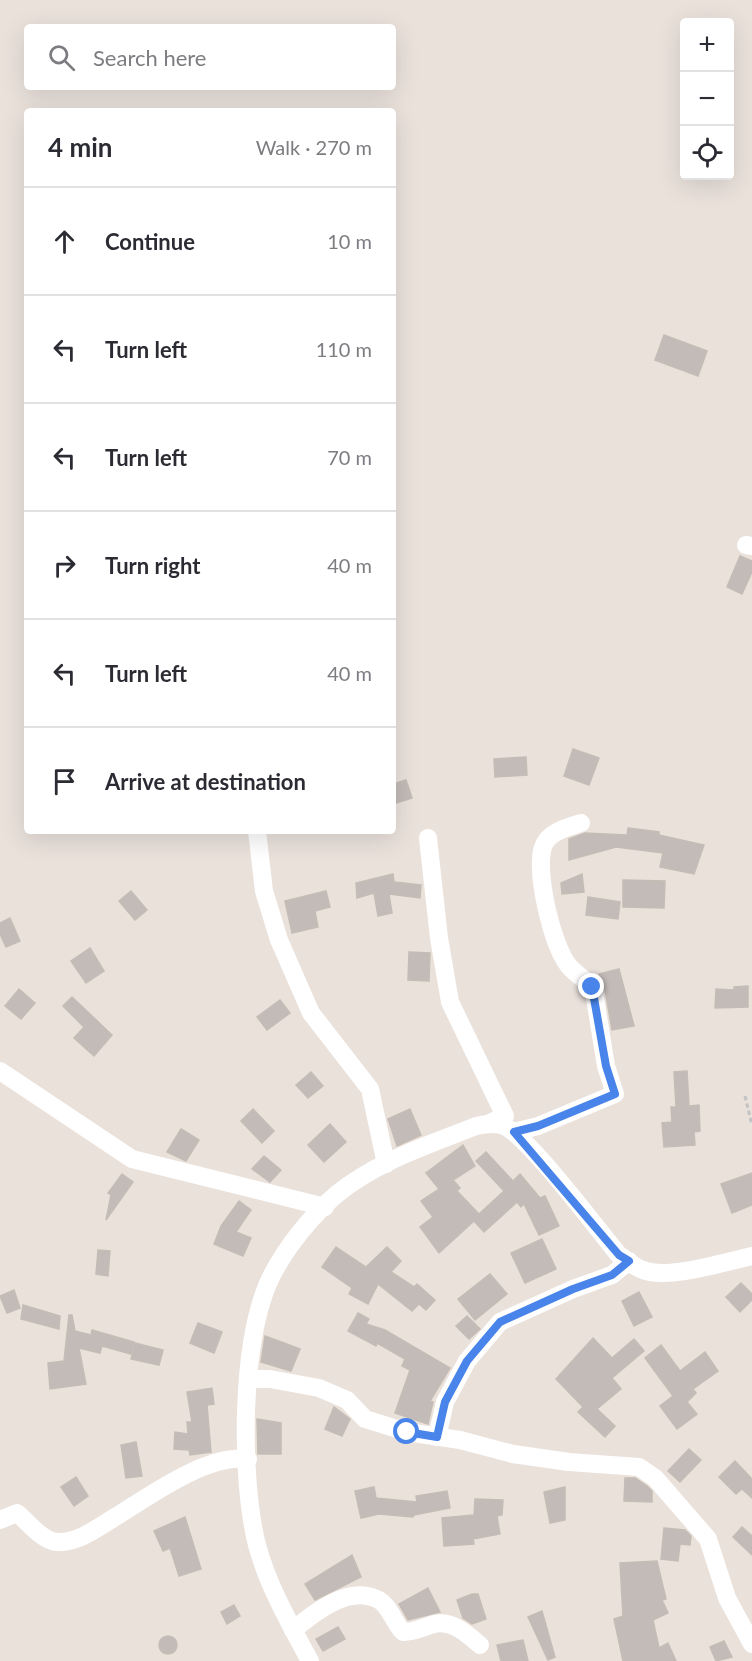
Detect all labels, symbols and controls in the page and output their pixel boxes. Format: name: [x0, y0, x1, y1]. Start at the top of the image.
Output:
map controls: [680, 18, 734, 180]
button: +: [680, 18, 734, 72]
search box: [24, 24, 396, 90]
icon: search: [45, 41, 78, 74]
text: Search here: [93, 44, 206, 71]
button: −: [680, 72, 734, 126]
button: locate: [680, 126, 734, 180]
text: 4 min: [48, 131, 112, 163]
text: Walk · 270 m: [256, 135, 372, 159]
icon: ahead: [48, 225, 81, 258]
text: Continue: [105, 228, 195, 255]
text: 10 m: [327, 229, 372, 253]
icon: left: [48, 333, 81, 366]
text: Turn left: [105, 336, 187, 363]
text: 110 m: [316, 337, 372, 361]
icon: left: [48, 441, 81, 474]
text: Turn left: [105, 444, 187, 471]
text: 70 m: [327, 445, 372, 469]
icon: right: [48, 549, 81, 582]
text: Turn right: [105, 552, 200, 579]
text: 40 m: [327, 553, 372, 577]
icon: left: [48, 657, 81, 690]
text: Turn left: [105, 660, 187, 687]
text: 40 m: [327, 661, 372, 685]
icon: arrive: [48, 765, 81, 798]
text: Arrive at destination: [105, 768, 306, 795]
route end: [578, 973, 604, 999]
route start: [393, 1418, 419, 1444]

